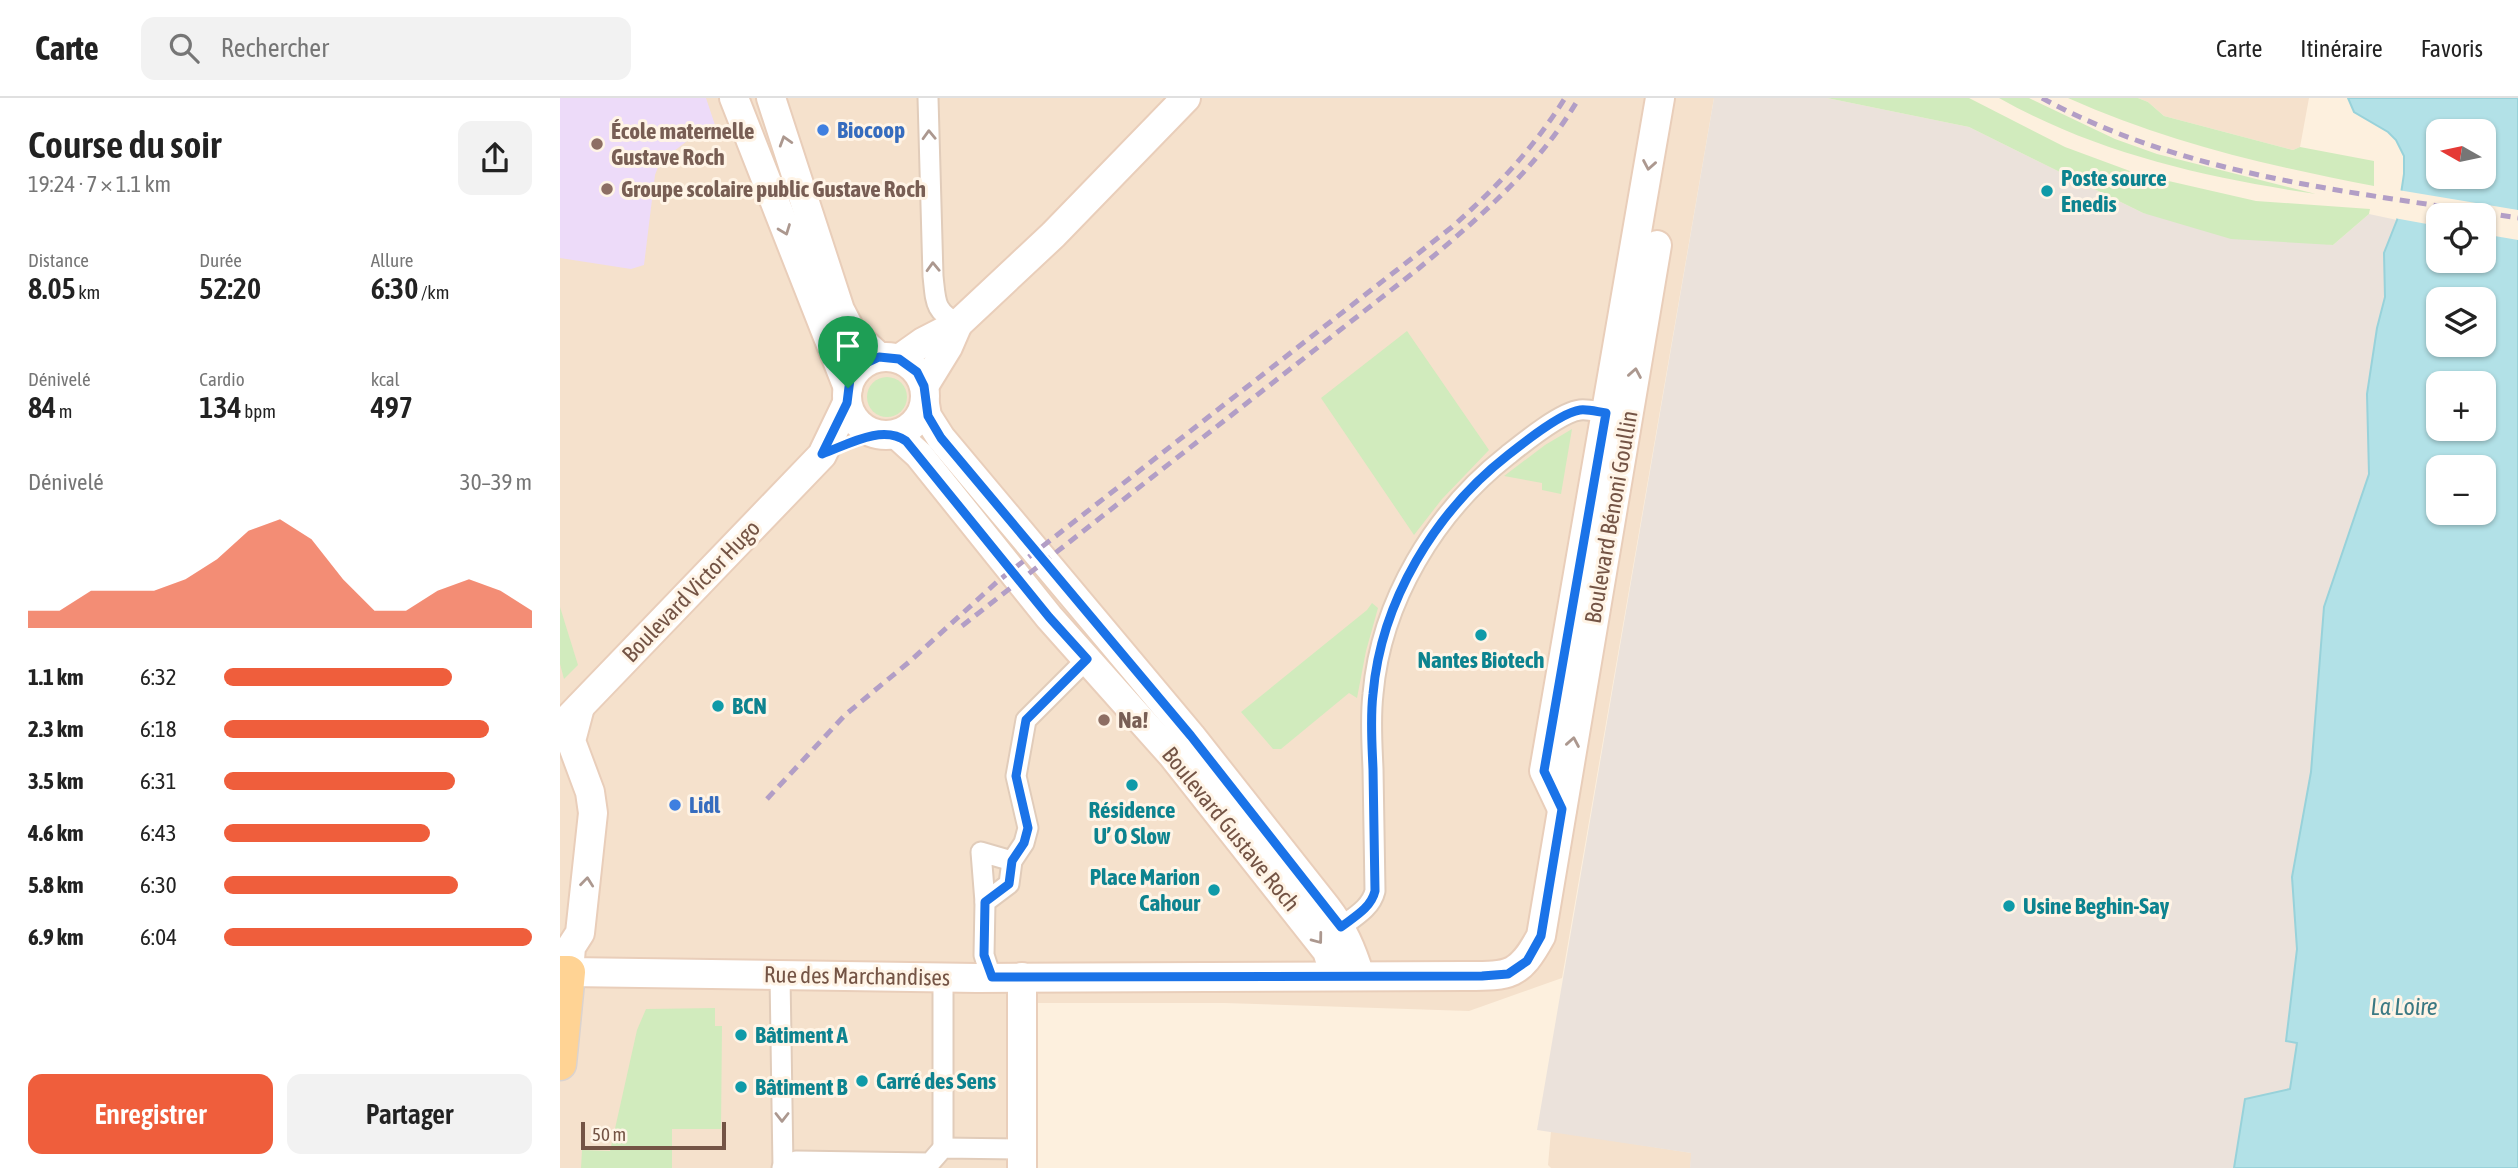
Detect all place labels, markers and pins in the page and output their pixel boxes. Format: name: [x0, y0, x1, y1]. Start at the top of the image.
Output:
place label: Biocoop: [837, 117, 905, 143]
place label: École maternelle Gustave Roch: [611, 118, 754, 170]
marker: Biocoop: [815, 122, 831, 138]
marker: École maternelle Gustave Roch: [589, 136, 605, 152]
place label: Poste source Enedis: [2061, 165, 2167, 217]
place label: Groupe scolaire public Gustave Roch: [621, 176, 926, 202]
marker: Groupe scolaire public Gustave Roch: [599, 181, 615, 197]
marker: Poste source Enedis: [2039, 183, 2055, 199]
pin: [818, 316, 878, 388]
marker: Nantes Biotech: [1473, 627, 1489, 643]
place label: Nantes Biotech: [1418, 647, 1544, 673]
place label: BCN: [732, 693, 767, 719]
marker: BCN: [710, 698, 726, 714]
place label: Na!: [1118, 707, 1148, 733]
marker: Na!: [1096, 712, 1112, 728]
marker: Résidence U’ O Slow: [1124, 777, 1140, 793]
place label: Lidl: [689, 792, 721, 818]
marker: Lidl: [667, 797, 683, 813]
place label: Résidence U’ O Slow: [1089, 797, 1175, 849]
place label: Place Marion Cahour: [1090, 864, 1201, 916]
marker: Place Marion Cahour: [1206, 882, 1222, 898]
place label: Usine Beghin-Say: [2023, 893, 2170, 919]
marker: Usine Beghin-Say: [2001, 898, 2017, 914]
place label: Bâtiment A: [755, 1022, 848, 1048]
marker: Bâtiment A: [733, 1027, 749, 1043]
place label: Carré des Sens: [876, 1068, 996, 1094]
marker: Carré des Sens: [854, 1073, 870, 1089]
place label: Bâtiment B: [755, 1074, 847, 1100]
marker: Bâtiment B: [733, 1079, 749, 1095]

